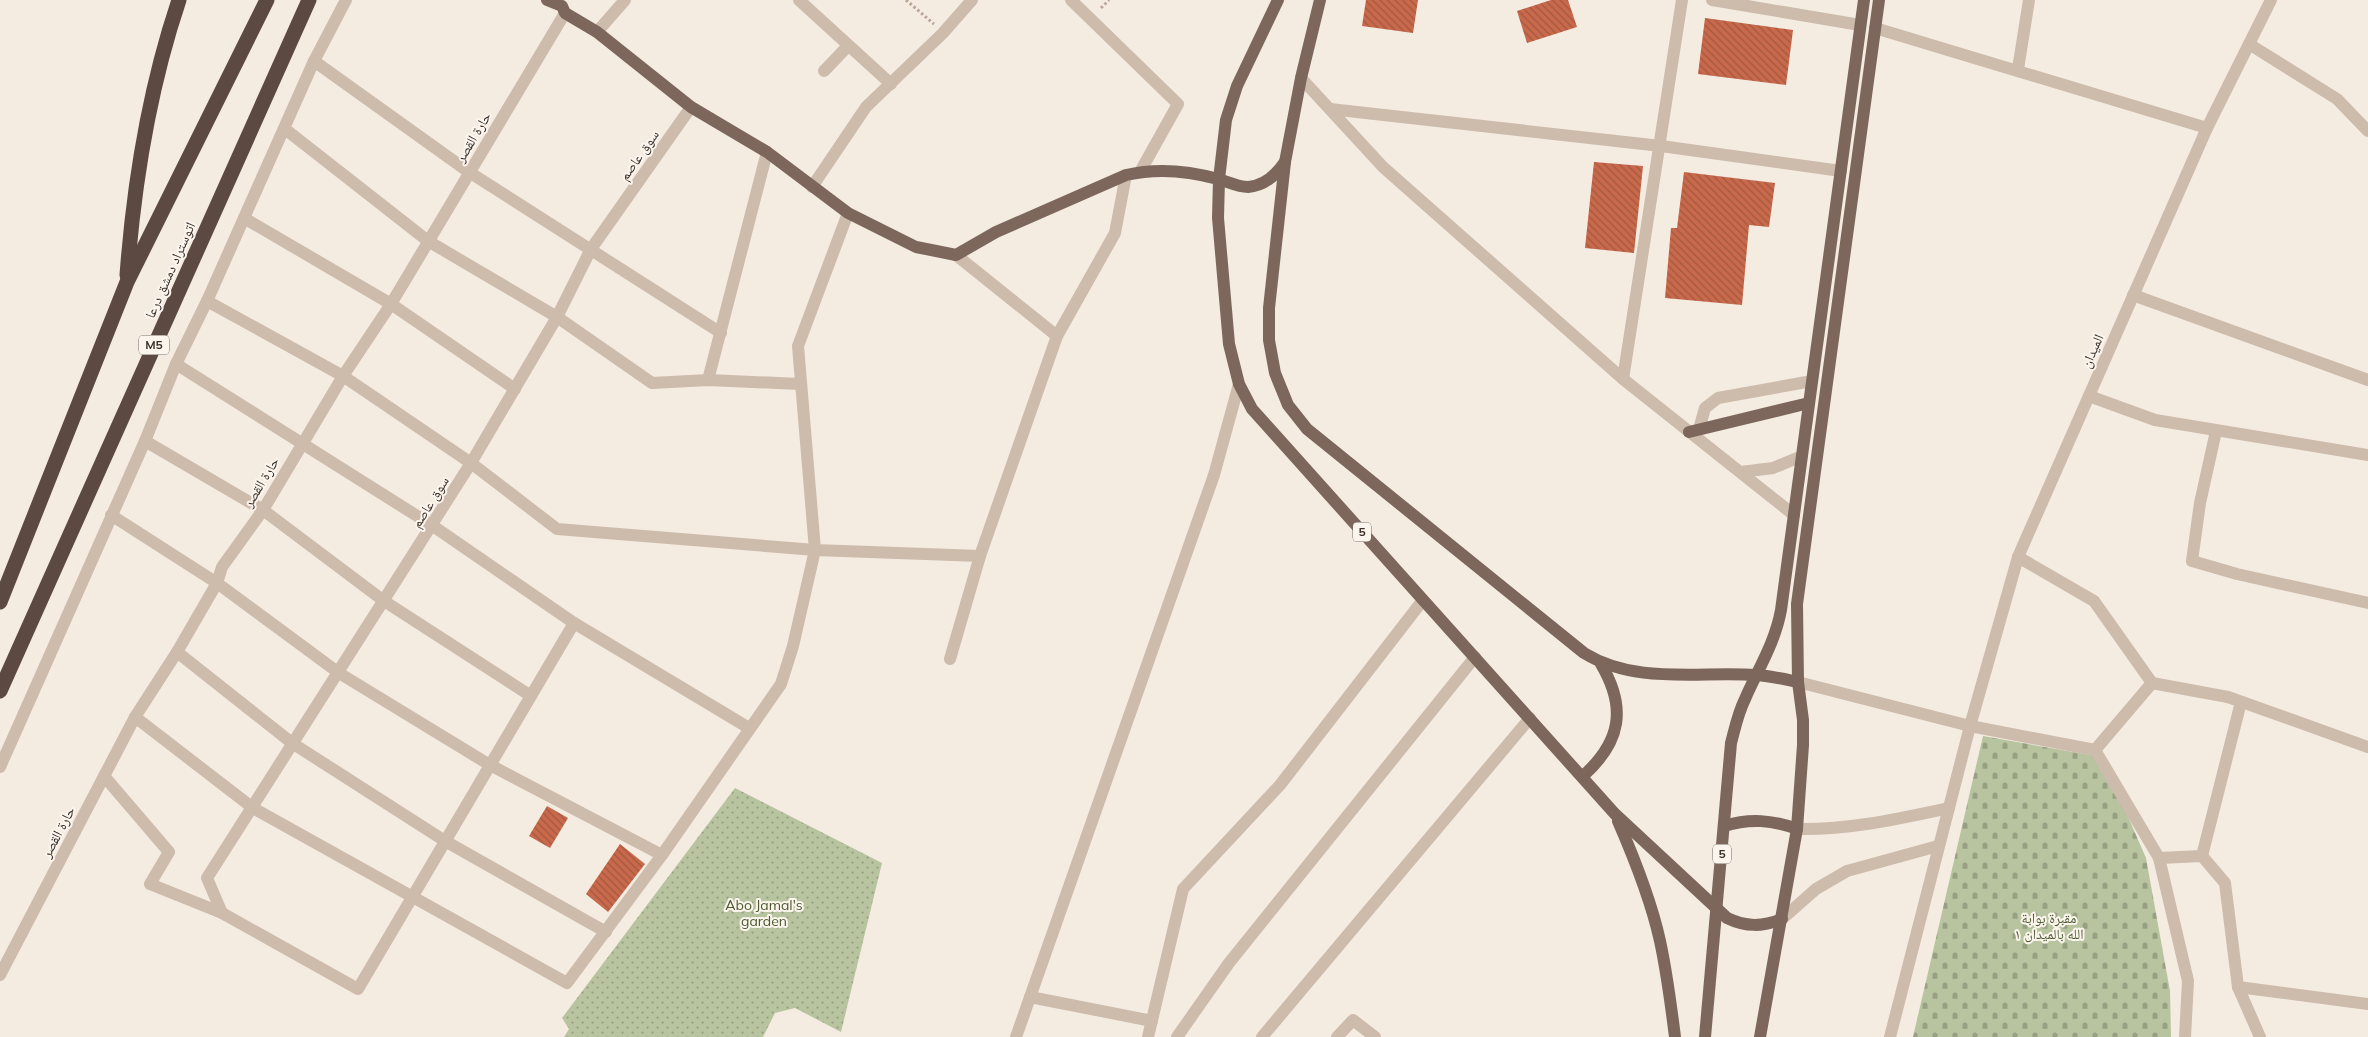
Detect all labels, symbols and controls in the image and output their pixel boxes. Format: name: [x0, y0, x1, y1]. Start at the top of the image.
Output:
street label: حارة القصر: [450, 109, 495, 166]
street label: سوق عاصم: [615, 126, 664, 184]
street label: اتوستراد دمشق درعا: [141, 219, 200, 321]
street label: الميدان: [2077, 331, 2107, 371]
road number: M5: [139, 336, 169, 354]
street label: حارة القصر: [238, 454, 283, 511]
street label: سوق عاصم: [407, 473, 454, 532]
road number: 5: [1353, 522, 1371, 542]
street label: حارة القصر: [37, 803, 79, 862]
road number: 5: [1713, 844, 1731, 864]
park label: Abo Jamal's garden: [725, 896, 803, 930]
park label: مقبرة بوابة الله بالميدان ١: [2014, 909, 2084, 943]

